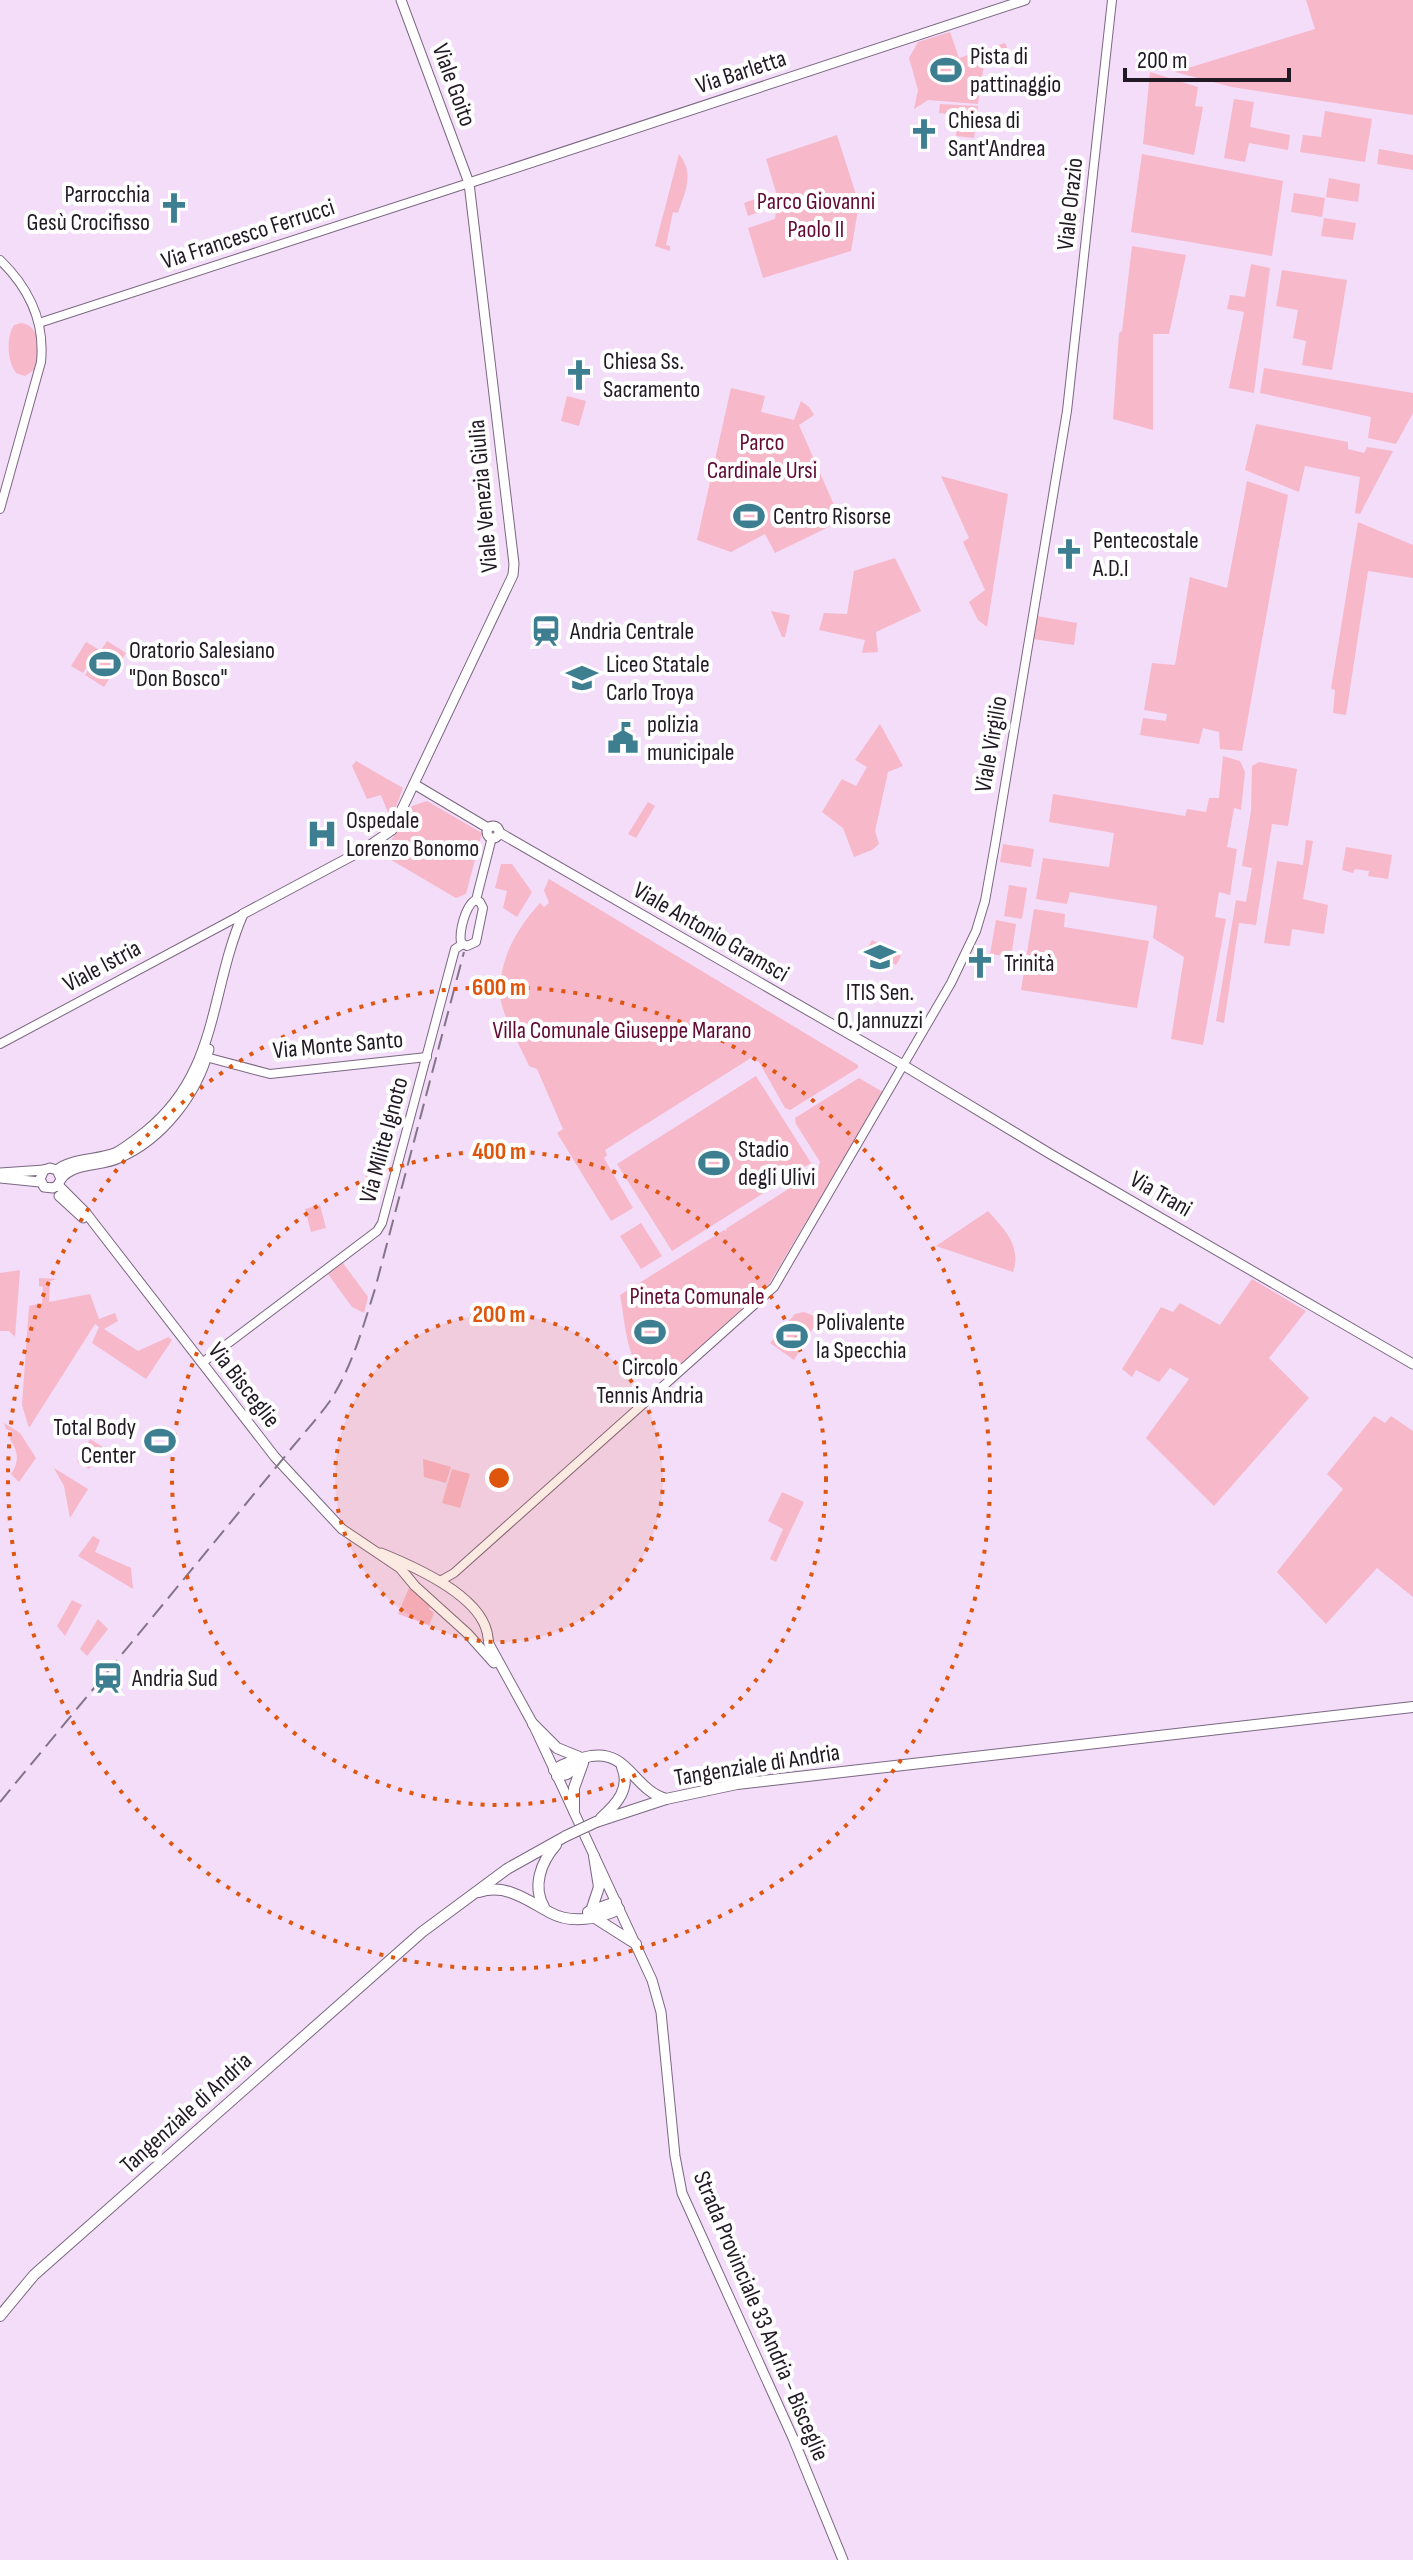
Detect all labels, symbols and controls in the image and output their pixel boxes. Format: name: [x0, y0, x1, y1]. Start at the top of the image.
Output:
scale bar: [1125, 32, 1289, 82]
street label: Viale Goito: [426, 40, 482, 130]
place label: Pista di pattinaggio: [970, 42, 1061, 99]
street label: Via Barletta: [692, 44, 790, 100]
text: 200 m: [1137, 46, 1188, 75]
sports icon: Pista di pattinaggio: [929, 53, 963, 87]
place label: Chiesa di Sant'Andrea: [948, 106, 1045, 163]
church icon: Chiesa di Sant'Andrea: [907, 117, 941, 151]
street label: Viale Orazio: [1051, 156, 1089, 252]
place label: Parrocchia Gesù Crocifisso: [26, 180, 150, 237]
park label: Parco Giovanni Paolo II: [757, 187, 875, 244]
church icon: Parrocchia Gesù Crocifisso: [157, 191, 191, 225]
street label: Via Francesco Ferrucci: [158, 192, 338, 276]
place label: Chiesa Ss. Sacramento: [603, 347, 700, 404]
church icon: Chiesa Ss. Sacramento: [562, 358, 596, 392]
street label: Viale Venezia Giulia: [462, 418, 504, 574]
park label: Parco Cardinale Ursi: [707, 428, 817, 485]
sports icon: Centro Risorse: [732, 499, 766, 533]
place label: Centro Risorse: [773, 502, 891, 531]
place label: Pentecostale A.D.I: [1092, 526, 1199, 583]
church icon: Pentecostale A.D.I: [1052, 537, 1086, 571]
station icon: Andria Centrale: [529, 614, 563, 648]
place label: Andria Centrale: [569, 617, 694, 646]
place label: Oratorio Salesiano "Don Bosco": [129, 636, 275, 693]
sports icon: Oratorio Salesiano "Don Bosco": [88, 647, 122, 681]
place label: Liceo Statale Carlo Troya: [606, 650, 710, 707]
school or university icon: Liceo Statale Carlo Troya: [565, 661, 599, 695]
street label: Viale Virgilio: [968, 694, 1014, 794]
place label: polizia municipale: [647, 710, 735, 767]
public building icon: polizia municipale: [606, 721, 640, 755]
place label: Ospedale Lorenzo Bonomo: [346, 806, 479, 863]
hospital icon: Ospedale Lorenzo Bonomo: [305, 817, 339, 851]
street label: Viale Antonio Gramsci: [628, 876, 794, 988]
street label: Viale Istria: [58, 934, 146, 998]
school or university icon: ITIS Sen. O. Jannuzzi: [863, 940, 897, 974]
church icon: Trinità: [963, 946, 997, 980]
place label: Trinità: [1004, 949, 1055, 978]
text: 600 m: [472, 973, 526, 1002]
place label: ITIS Sen. O. Jannuzzi: [837, 978, 923, 1035]
park label: Villa Comunale Giuseppe Marano: [492, 1016, 752, 1045]
street label: Via Monte Santo: [272, 1025, 404, 1065]
street label: Via Milite Ignoto: [353, 1074, 415, 1206]
place label: Stadio degli Ulivi: [738, 1135, 816, 1192]
text: 400 m: [472, 1137, 526, 1166]
sports icon: Stadio degli Ulivi: [697, 1146, 731, 1180]
street label: Via Trani: [1125, 1165, 1197, 1223]
park label: Pineta Comunale: [629, 1282, 765, 1311]
text: 200 m: [472, 1300, 526, 1329]
place label: Polivalente la Specchia: [816, 1308, 906, 1365]
sports icon: Circolo Tennis Andria: [633, 1315, 667, 1349]
sports icon: Polivalente la Specchia: [775, 1319, 809, 1353]
street label: Via Bisceglie: [202, 1337, 286, 1433]
place label: Circolo Tennis Andria: [597, 1353, 703, 1410]
place label: Total Body Center: [53, 1413, 136, 1470]
sports icon: Total Body Center: [143, 1424, 177, 1458]
centre of rings: [485, 1464, 513, 1492]
station icon: Andria Sud: [91, 1661, 125, 1695]
place label: Andria Sud: [131, 1664, 218, 1693]
street label: Tangenziale di Andria: [672, 1738, 842, 1792]
street label: Tangenziale di Andria: [114, 2046, 258, 2180]
street label: Strada Provinciale 33 Andria - Bisceglie: [687, 2167, 835, 2465]

